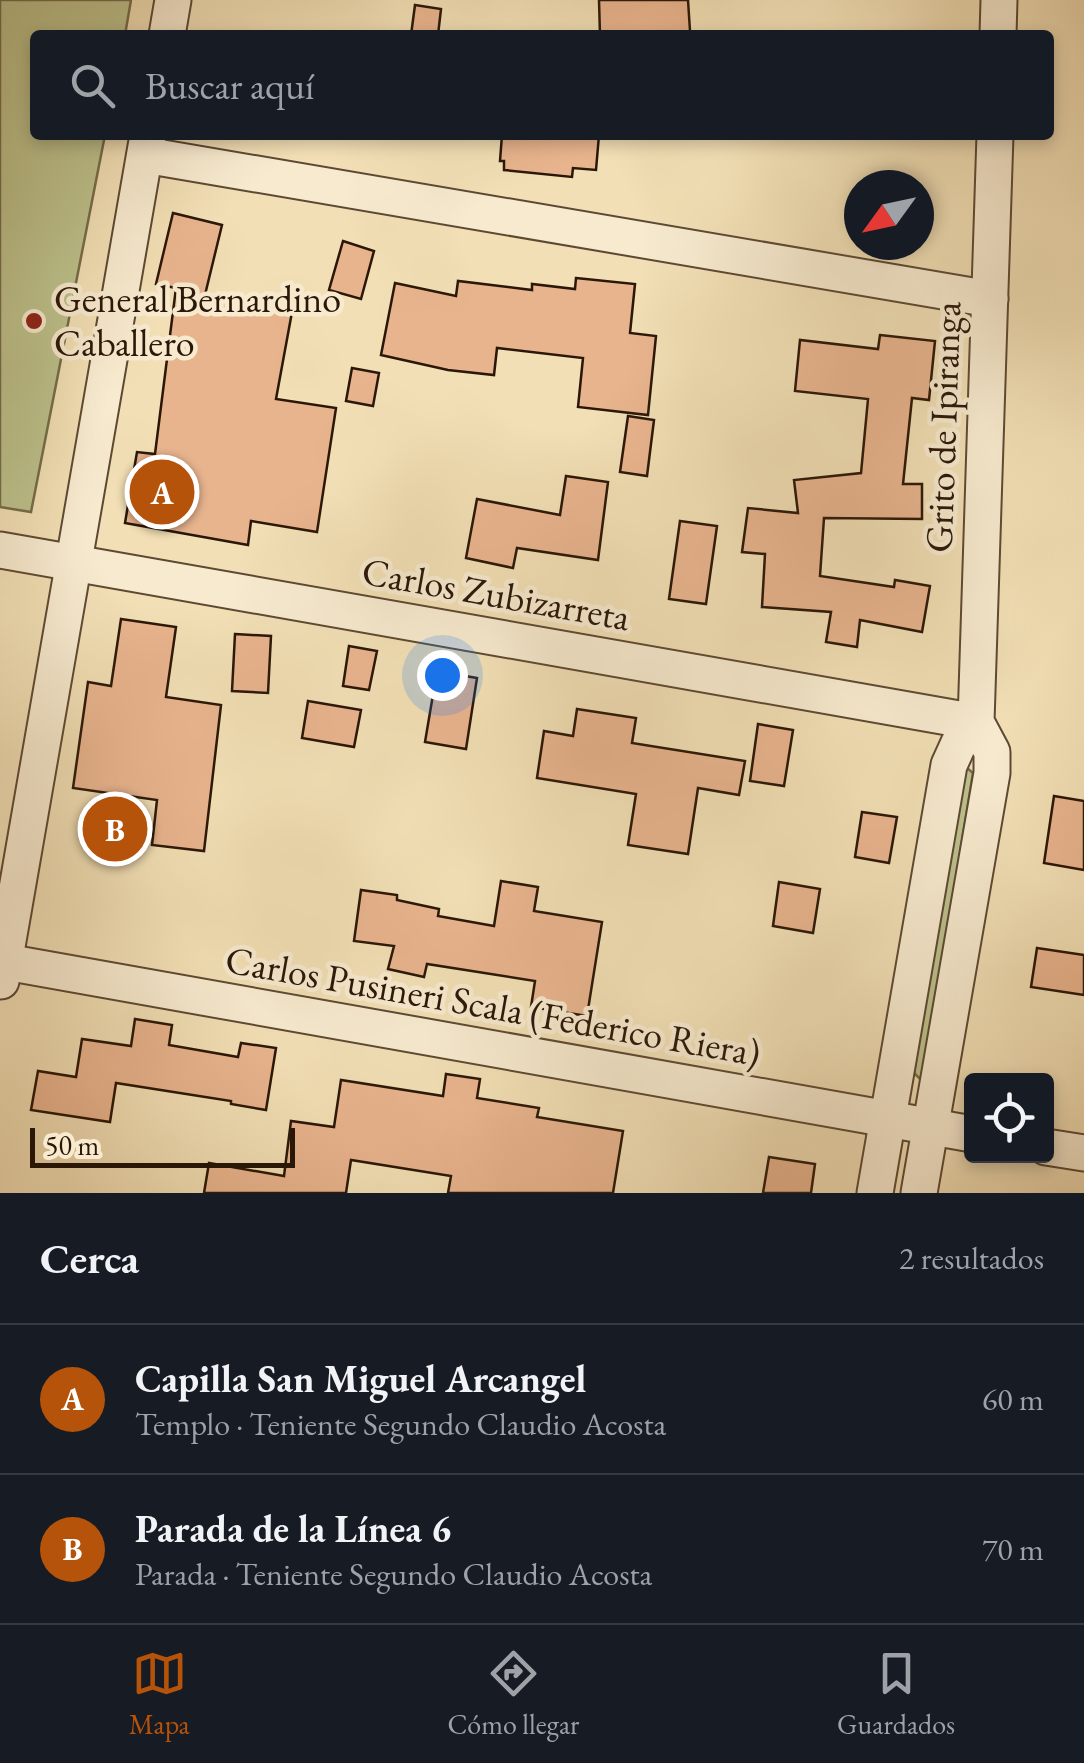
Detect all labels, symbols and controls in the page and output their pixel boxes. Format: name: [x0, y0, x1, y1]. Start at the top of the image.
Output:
search box: [30, 30, 1054, 140]
icon: search: [65, 58, 120, 113]
text: Buscar aquí: [145, 61, 314, 110]
north arrow: [844, 170, 934, 260]
place label: General Bernardino Caballero: [54, 274, 341, 367]
street label: Grito de Ipiranga: [914, 300, 971, 553]
marker: General Bernardino Caballero: [23, 310, 45, 332]
pin: A: [130, 454, 194, 530]
street label: Carlos Zubizarreta: [358, 546, 635, 641]
your location: [417, 650, 468, 701]
pin: B: [82, 792, 148, 866]
street label: Carlos Pusineri Scala (Federico Riera): [222, 934, 764, 1077]
map controls: [964, 1073, 1054, 1163]
button: locate: [964, 1073, 1054, 1163]
scale bar: [30, 1123, 295, 1168]
text: 50 m: [45, 1127, 99, 1163]
text: Cerca: [40, 1231, 139, 1286]
text: 2 resultados: [899, 1237, 1044, 1279]
text: Capilla San Miguel Arcangel: [135, 1354, 586, 1403]
text: A: [61, 1378, 84, 1420]
text: 60 m: [982, 1378, 1044, 1420]
text: Templo · Teniente Segundo Claudio Acosta: [135, 1403, 666, 1445]
text: Parada de la Línea 6: [135, 1504, 451, 1553]
text: B: [62, 1528, 83, 1570]
text: 70 m: [982, 1528, 1044, 1570]
text: Parada · Teniente Segundo Claudio Acosta: [135, 1553, 652, 1595]
tab: Mapa: [129, 1646, 190, 1742]
tab: Cómo llegar: [447, 1646, 579, 1742]
tab: Guardados: [837, 1646, 955, 1742]

